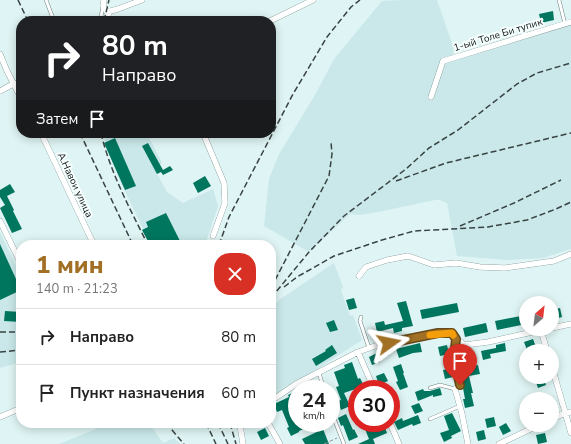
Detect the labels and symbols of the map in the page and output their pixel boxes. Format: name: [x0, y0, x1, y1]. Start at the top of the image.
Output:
street label: 1-ый Толе Би тупик: [452, 15, 545, 55]
street label: А.Навои улица: [54, 150, 96, 220]
north arrow: [519, 296, 559, 336]
position arrow: [368, 322, 410, 364]
pin: [443, 344, 477, 385]
speed limit sign: 30: [348, 380, 400, 432]

